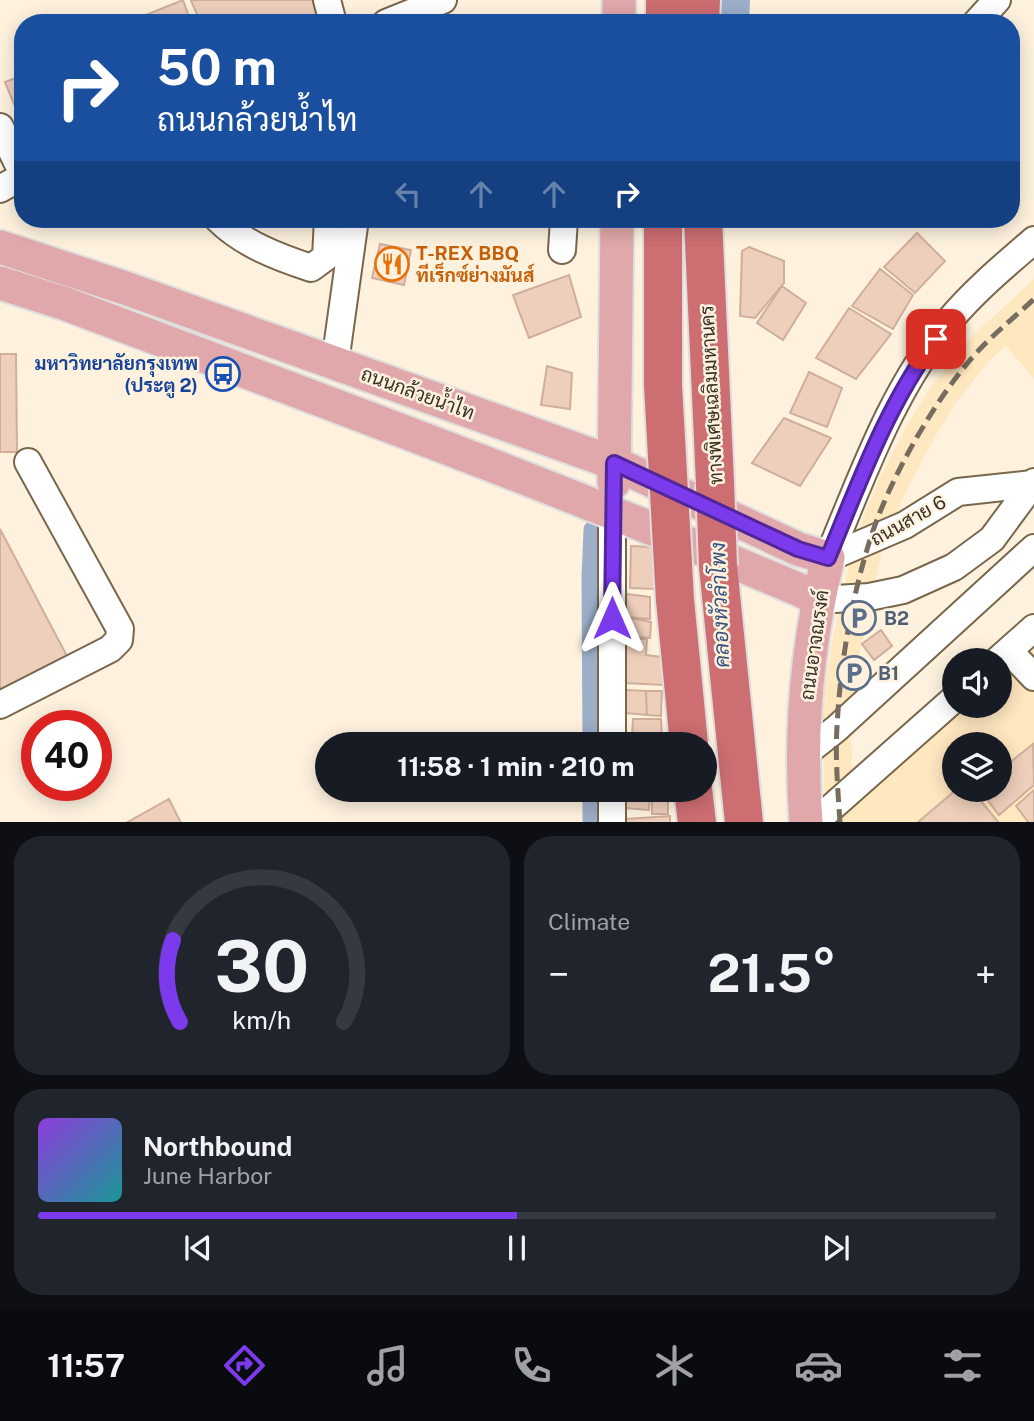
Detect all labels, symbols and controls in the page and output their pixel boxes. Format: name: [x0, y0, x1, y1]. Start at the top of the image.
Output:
text: 50 m: [157, 38, 277, 96]
icon: right: [42, 42, 133, 133]
text: ถนนกล้วยน้ำไท: [157, 101, 357, 138]
icon: left: [389, 175, 427, 213]
icon: ahead: [462, 175, 500, 213]
icon: ahead: [535, 175, 573, 213]
icon: right: [608, 175, 646, 213]
place label: T-REX BBQ ทีเร็กซ์ย่างมันส์: [416, 242, 535, 286]
restaurant icon: T-REX BBQ ทีเร็กซ์ย่างมันส์: [373, 245, 411, 283]
street label: ทางพิเศษเฉลิมมหานคร: [695, 305, 727, 485]
pin: [906, 309, 966, 369]
icon: arrive: [917, 320, 955, 358]
place label: มหาวิทยาลัยกรุงเทพ (ประตู 2): [35, 352, 198, 399]
bus stop icon: มหาวิทยาลัยกรุงเทพ (ประตู 2): [204, 355, 242, 393]
street label: ถนนกล้วยน้ำไท: [358, 359, 479, 424]
street label: ถนนสาย 6: [866, 490, 950, 550]
water label: คลองหัวลำโพง: [705, 542, 734, 668]
position arrow: [575, 581, 649, 655]
street label: ถนนอาจณรงค์: [794, 588, 833, 702]
parking icon: B2: [840, 599, 878, 637]
place label: B2: [884, 607, 909, 629]
map controls: [942, 648, 1012, 802]
button: sound: [942, 648, 1012, 718]
parking icon: B1: [835, 654, 873, 692]
place label: B1: [878, 662, 899, 684]
speed limit sign: 40: [21, 710, 112, 801]
button: layers: [942, 732, 1012, 802]
text: 11:58 · 1 min · 210 m: [397, 751, 635, 782]
text: Climate: [548, 908, 630, 935]
text: 30: [214, 923, 310, 1008]
text: 21.5°: [707, 943, 837, 1004]
text: −: [548, 952, 569, 997]
text: +: [975, 952, 996, 997]
text: km/h: [233, 1004, 291, 1034]
text: Northbound: [143, 1131, 292, 1162]
text: June Harbor: [143, 1162, 272, 1189]
icon: previous: [179, 1229, 217, 1267]
icon: pause: [498, 1229, 536, 1267]
icon: next: [817, 1229, 855, 1267]
icon: directions: [220, 1341, 269, 1390]
icon: music: [363, 1341, 412, 1390]
icon: phone: [507, 1341, 556, 1390]
icon: climate: [650, 1341, 699, 1390]
icon: car: [794, 1341, 843, 1390]
icon: filters: [938, 1341, 987, 1390]
text: 11:57: [47, 1347, 125, 1384]

